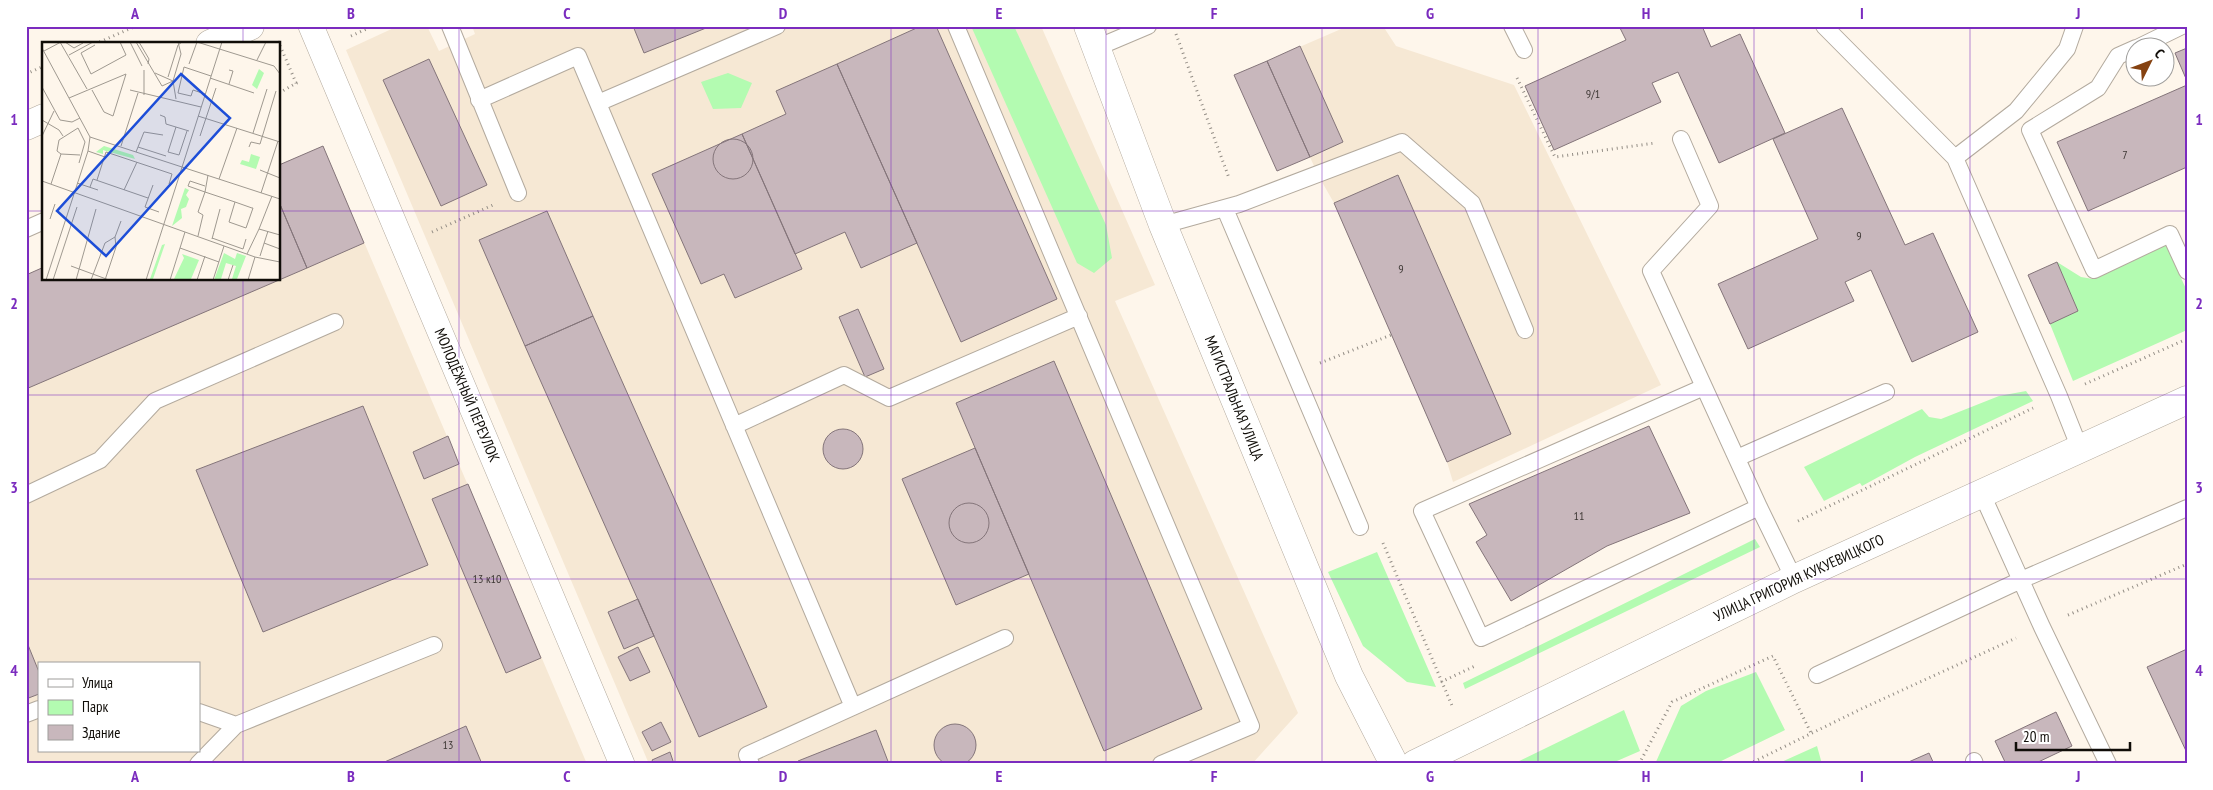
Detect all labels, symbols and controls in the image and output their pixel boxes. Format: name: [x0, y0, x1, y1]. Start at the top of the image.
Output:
text: A: [130, 3, 140, 23]
text: B: [347, 3, 355, 23]
text: C: [563, 3, 571, 23]
text: D: [779, 3, 788, 23]
text: E: [996, 3, 1003, 23]
text: F: [1211, 3, 1218, 23]
text: G: [1426, 3, 1434, 23]
text: H: [1642, 3, 1650, 23]
text: I: [1860, 3, 1864, 23]
text: J: [2075, 3, 2080, 23]
north arrow: [2126, 38, 2176, 88]
inset map: [42, 42, 280, 280]
text: С: [2151, 45, 2169, 62]
house number: 9/1: [1586, 86, 1600, 101]
text: 1: [10, 109, 18, 129]
text: 1: [2195, 109, 2203, 129]
house number: 7: [2122, 147, 2128, 162]
house number: 9: [1856, 228, 1862, 243]
house number: 9: [1398, 261, 1404, 276]
text: 2: [10, 293, 18, 313]
text: 2: [2195, 293, 2203, 313]
street label: МОЛОДЁЖНЫЙ ПЕРЕУЛОК: [431, 325, 504, 465]
street label: МАГИСТРАЛЬНАЯ УЛИЦА: [1201, 333, 1269, 464]
text: 3: [10, 477, 18, 497]
text: 3: [2195, 477, 2203, 497]
house number: 11: [1574, 508, 1584, 523]
street label: УЛИЦА ГРИГОРИЯ КУКУЕВИЦКОГО: [1711, 530, 1887, 625]
house number: 13 к10: [473, 571, 501, 586]
text: 4: [10, 660, 18, 680]
text: 4: [2195, 660, 2203, 680]
legend: [38, 662, 200, 752]
text: Улица: [82, 673, 113, 692]
text: Парк: [82, 697, 108, 716]
scale bar: [2016, 720, 2129, 752]
text: Здание: [82, 723, 120, 742]
text: 20 m: [2023, 727, 2049, 746]
house number: 13: [443, 737, 453, 752]
text: A: [130, 766, 140, 786]
text: B: [347, 766, 355, 786]
text: C: [563, 766, 571, 786]
text: D: [779, 766, 788, 786]
text: E: [996, 766, 1003, 786]
text: F: [1211, 766, 1218, 786]
text: G: [1426, 766, 1434, 786]
text: H: [1642, 766, 1650, 786]
text: I: [1860, 766, 1864, 786]
text: J: [2075, 766, 2080, 786]

